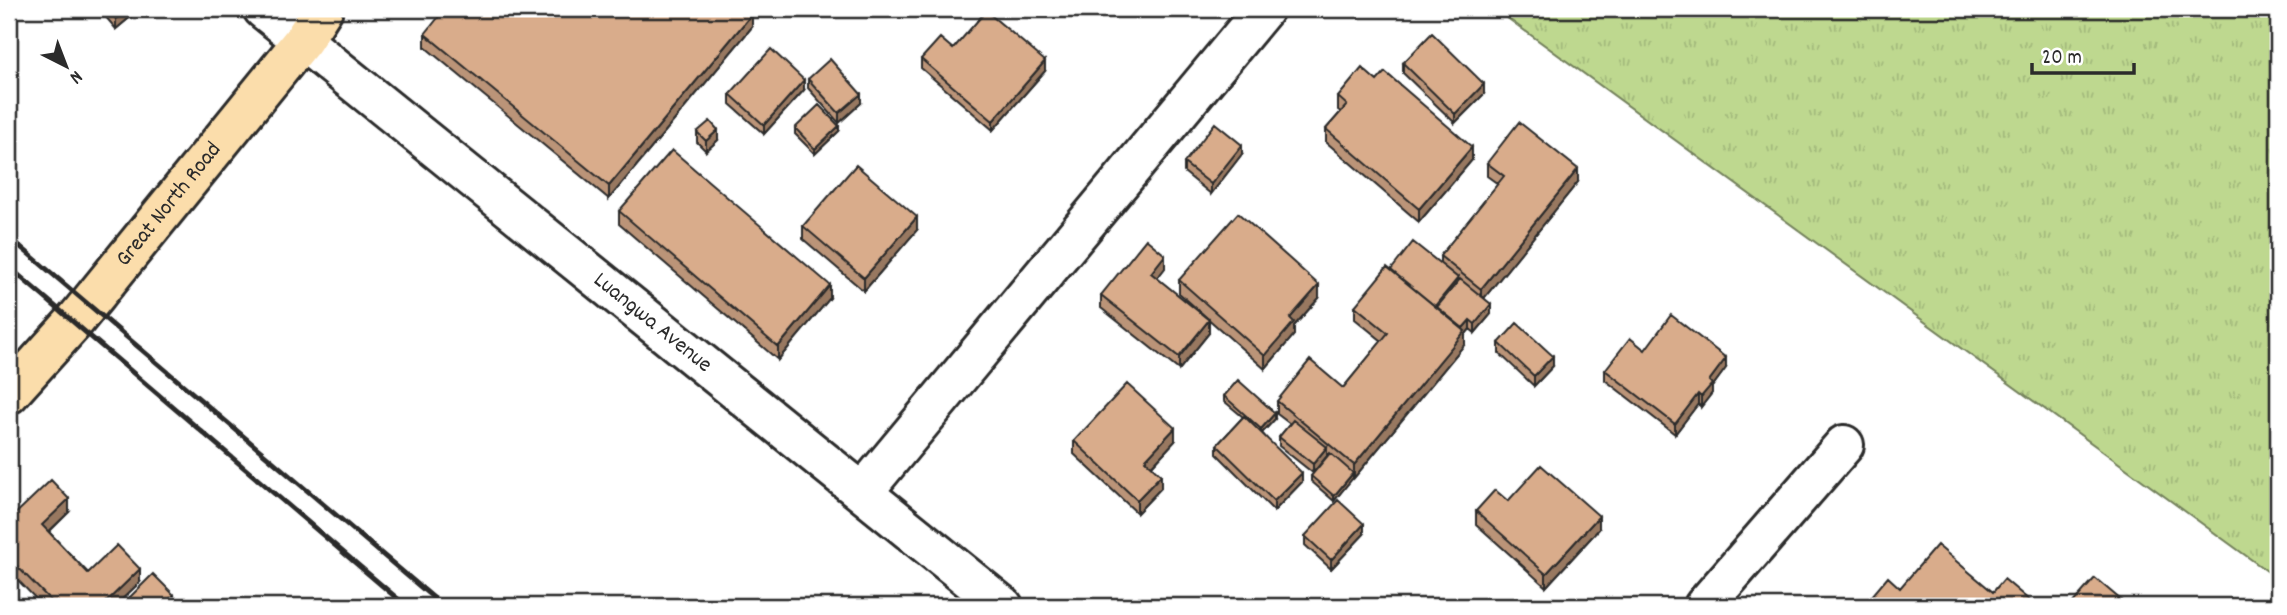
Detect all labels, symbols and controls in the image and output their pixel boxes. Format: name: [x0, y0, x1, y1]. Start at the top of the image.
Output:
north arrow: [32, 32, 102, 102]
scale bar: [2032, 32, 2133, 76]
text: 20 m: [2042, 44, 2082, 74]
text: N: [63, 63, 88, 89]
street label: Great North Road: [108, 135, 230, 274]
street label: Luangwa Avenue: [585, 265, 719, 381]

